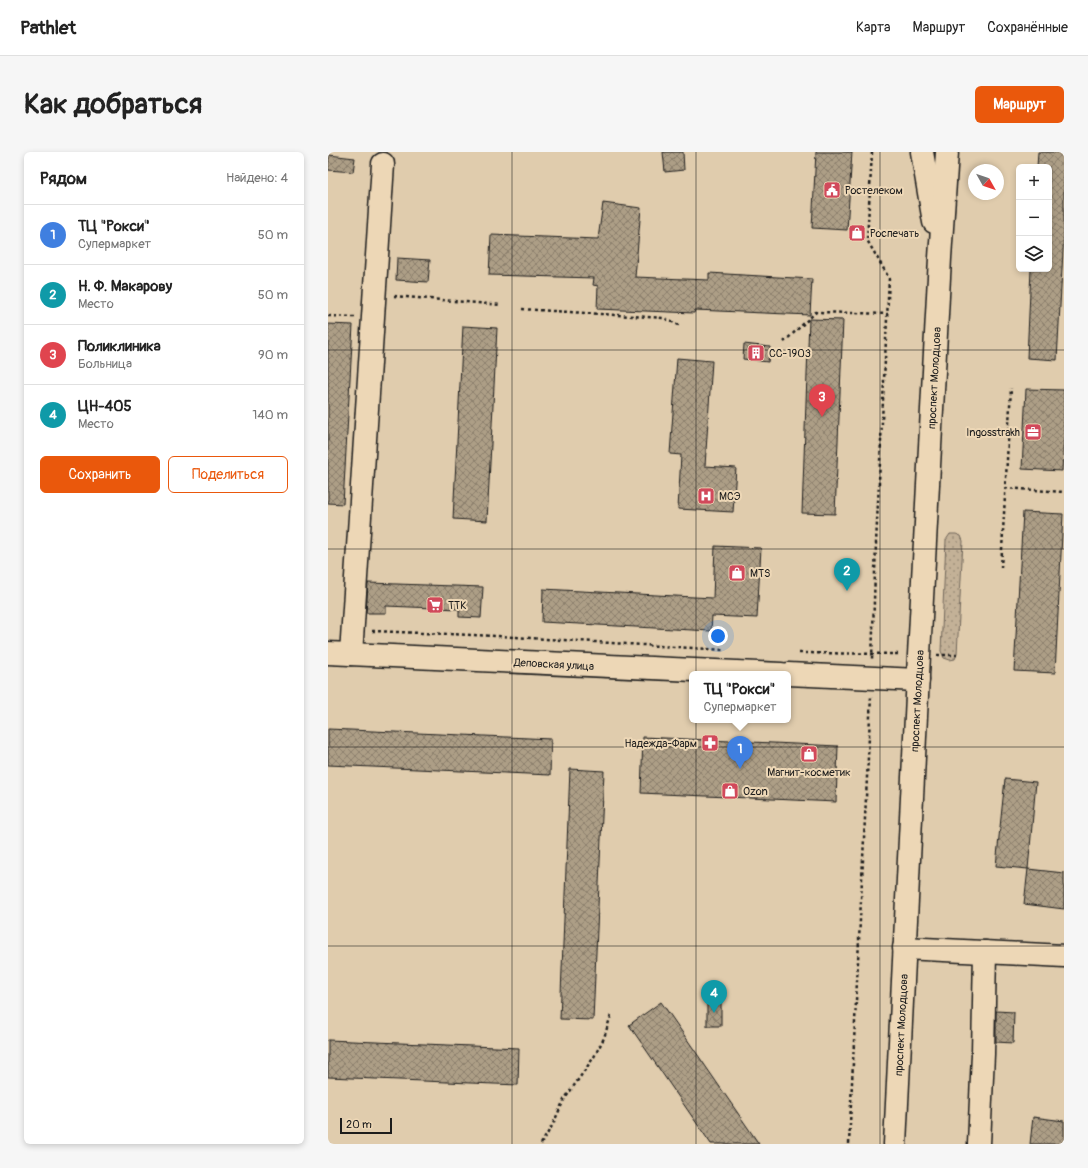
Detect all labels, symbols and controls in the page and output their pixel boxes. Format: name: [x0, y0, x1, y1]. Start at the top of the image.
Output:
text: Pathlet: [20, 16, 76, 40]
text: Карта: [856, 19, 891, 36]
text: Маршрут: [913, 19, 965, 36]
text: Сохранённые: [987, 19, 1068, 36]
button: Маршрут: [975, 86, 1064, 123]
text: Как добраться: [24, 87, 202, 122]
north arrow: [968, 164, 1004, 200]
map controls: [1016, 164, 1052, 272]
button: +: [1016, 164, 1052, 200]
text: Рядом: [40, 168, 87, 189]
text: Найдено: 4: [226, 170, 288, 186]
public building icon: Ростелеком: [822, 180, 842, 200]
place label: Ростелеком: [845, 184, 903, 197]
button: −: [1016, 200, 1052, 236]
text: ТЦ "Рокси": [78, 217, 150, 236]
shop icon: Роспечать: [847, 223, 867, 243]
text: 1: [50, 227, 56, 243]
text: 50 m: [258, 227, 288, 243]
place label: Роспечать: [870, 227, 919, 240]
text: Супермаркет: [78, 236, 151, 252]
button: layers: [1016, 236, 1052, 272]
text: Н. Ф. Макарову: [78, 277, 172, 296]
text: 2: [49, 287, 57, 303]
text: 50 m: [258, 287, 288, 303]
text: Место: [78, 296, 114, 312]
street label: проспект Молодцова: [925, 327, 944, 429]
text: Поликлиника: [78, 337, 161, 356]
building icon: СС-1903: [746, 343, 766, 363]
text: 3: [49, 347, 57, 363]
text: 90 m: [258, 347, 288, 363]
place label: СС-1903: [769, 347, 811, 360]
text: Больница: [78, 356, 132, 372]
pin: 3: [809, 384, 835, 417]
text: ЦН-405: [78, 397, 132, 416]
text: 4: [49, 407, 57, 423]
text: 140 m: [252, 407, 288, 423]
text: Место: [78, 416, 114, 432]
office icon: Ingosstrakh: [1023, 422, 1043, 442]
place label: Ingosstrakh: [966, 426, 1020, 439]
button: Сохранить: [40, 456, 160, 493]
button: Поделиться: [168, 456, 288, 493]
hospital icon: МСЭ: [696, 486, 716, 506]
place label: МСЭ: [719, 490, 741, 503]
pin: 2: [834, 558, 860, 591]
shop icon: MTS: [727, 563, 747, 583]
place label: MTS: [750, 567, 770, 580]
supermarket icon: ТТК: [425, 595, 445, 615]
place label: ТТК: [448, 599, 467, 612]
your location: [708, 626, 728, 646]
street label: проспект Молодцова: [908, 650, 927, 752]
street label: Деповская улица: [513, 656, 594, 673]
popup: [689, 671, 791, 723]
text: ТЦ "Рокси": [703, 680, 775, 699]
text: Супермаркет: [703, 699, 777, 715]
pharmacy icon: Надежда-Фарм: [700, 733, 720, 753]
pin: 1: [727, 736, 753, 769]
place label: Надежда-Фарм: [625, 737, 697, 750]
shop icon: Магнит-косметик: [799, 744, 819, 764]
place label: Магнит-косметик: [767, 766, 851, 779]
shop icon: Ozon: [720, 781, 740, 801]
place label: Ozon: [743, 785, 768, 798]
street label: проспект Молодцова: [892, 974, 911, 1076]
pin: 4: [701, 980, 727, 1013]
scale bar: [340, 1116, 392, 1135]
text: 20 m: [346, 1118, 372, 1131]

